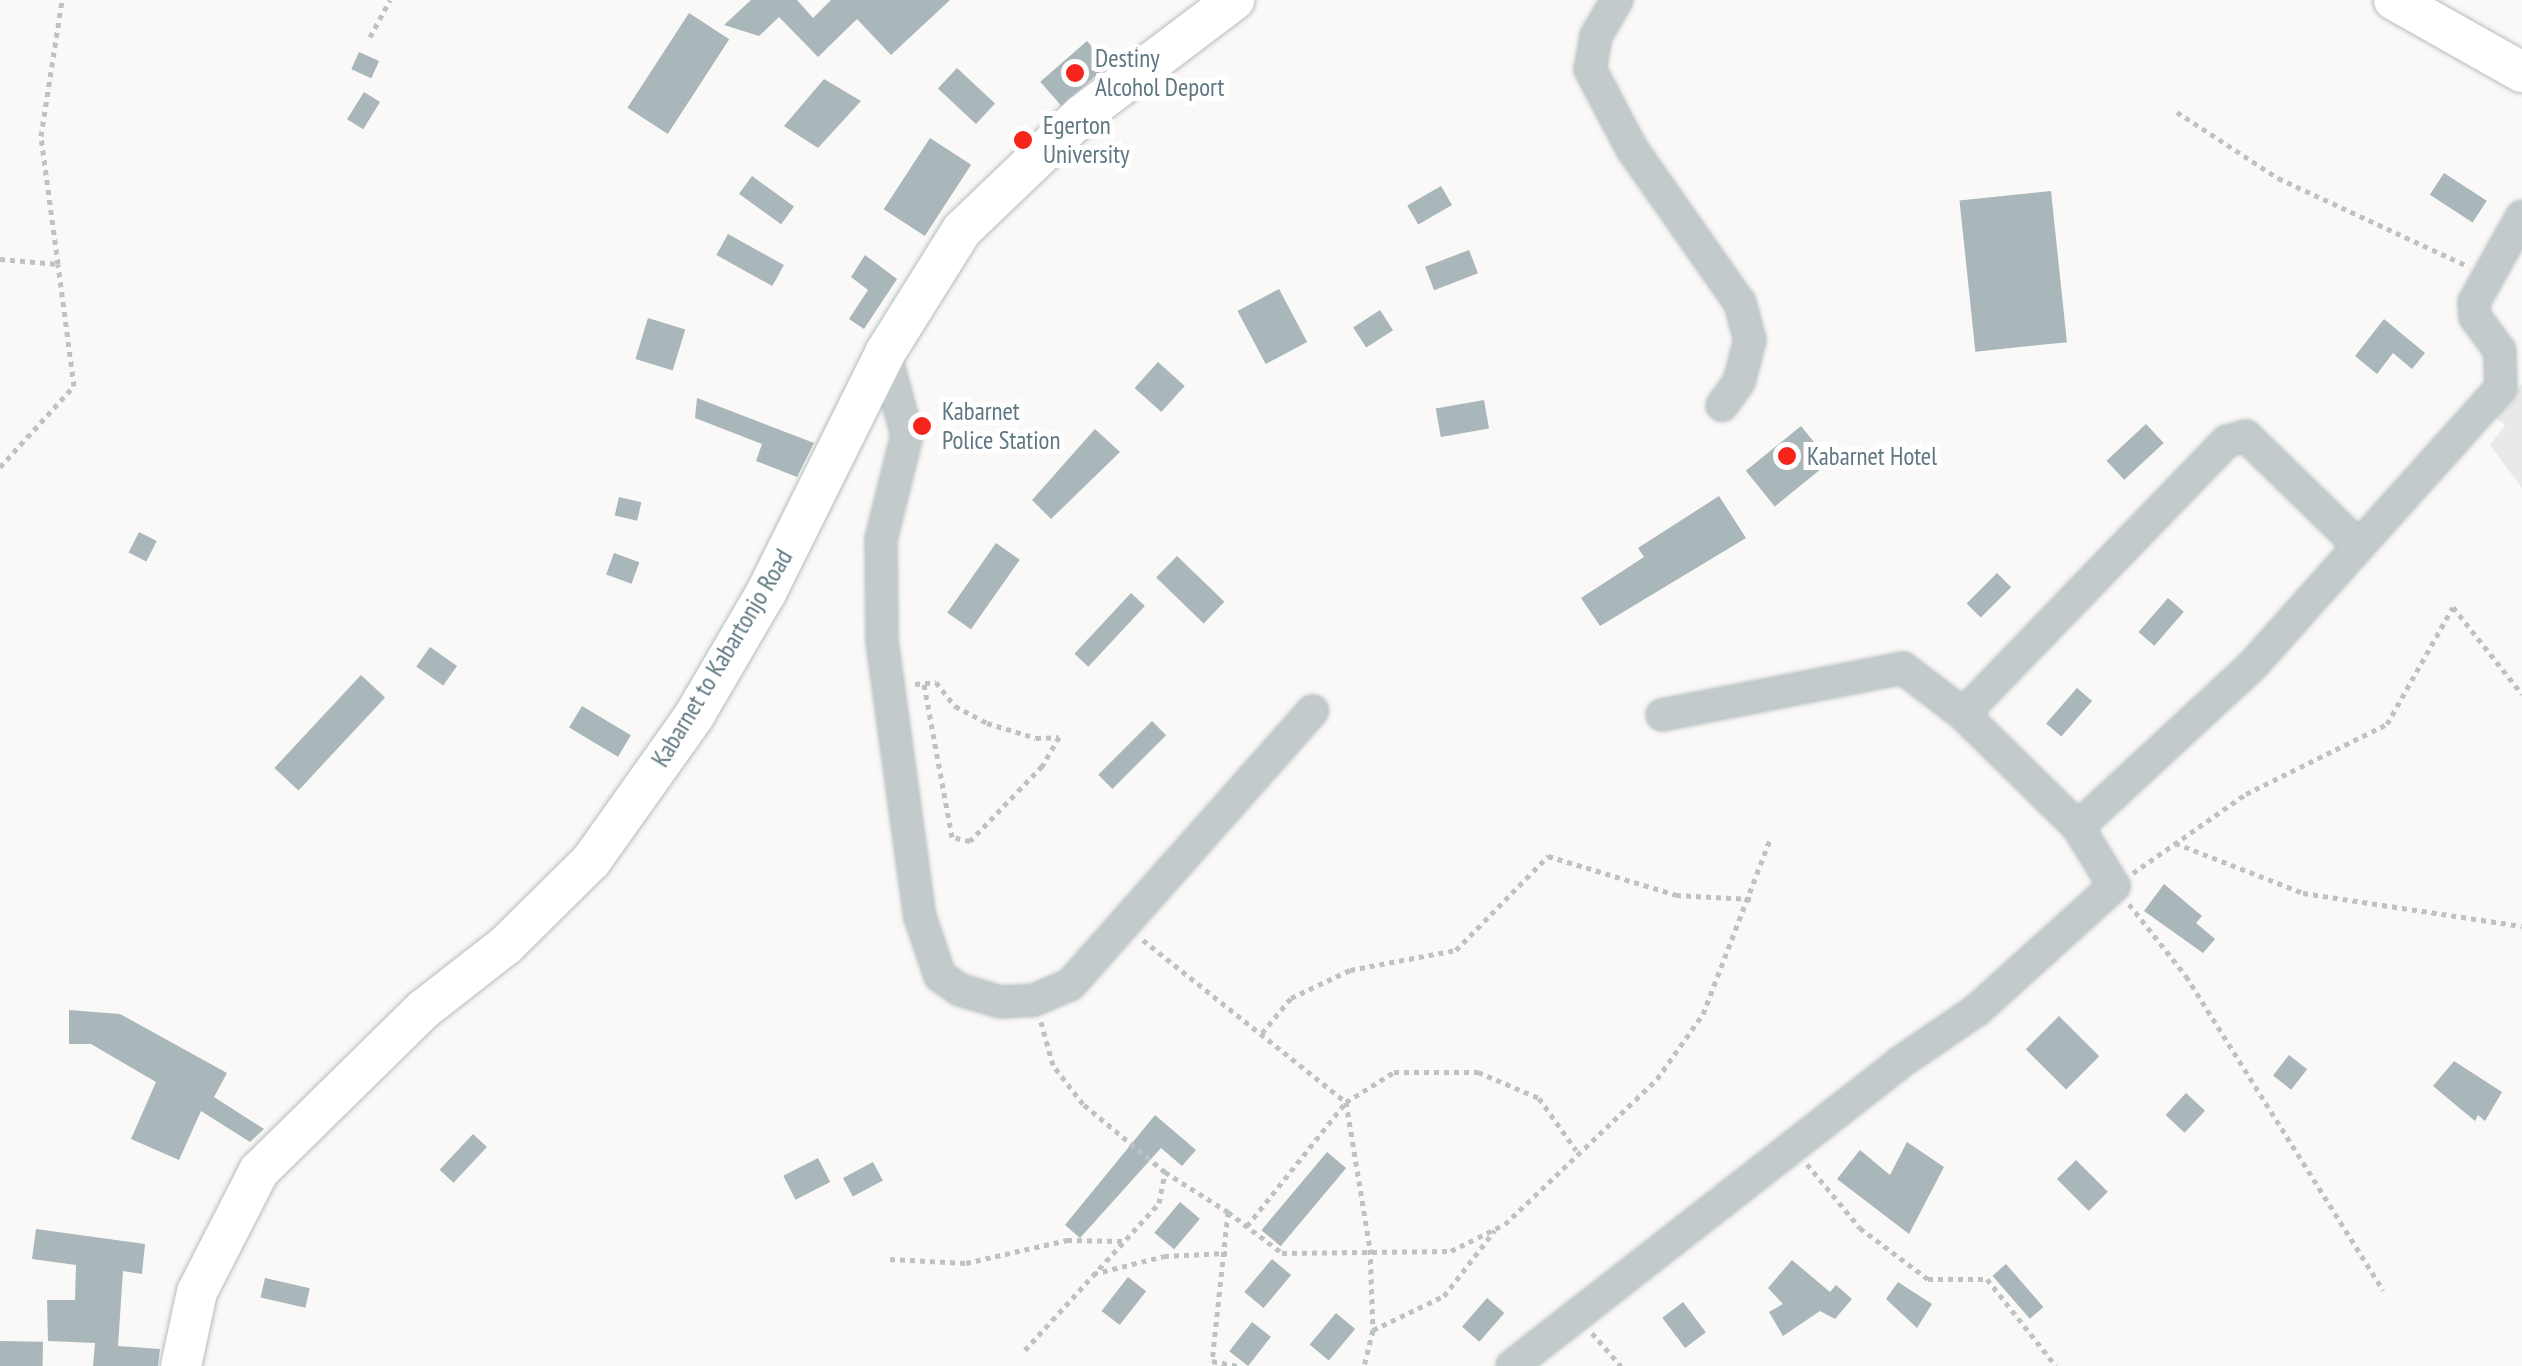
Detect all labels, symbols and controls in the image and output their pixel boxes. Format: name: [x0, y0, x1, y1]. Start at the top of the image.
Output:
place label: Destiny Alcohol Deport: [1095, 44, 1224, 103]
marker: Destiny Alcohol Deport: [1064, 62, 1086, 84]
place label: Egerton University: [1043, 111, 1129, 170]
marker: Egerton University: [1012, 129, 1034, 151]
place label: Kabarnet Police Station: [942, 397, 1060, 456]
marker: Kabarnet Police Station: [911, 415, 933, 437]
place label: Kabarnet Hotel: [1807, 441, 1937, 471]
marker: Kabarnet Hotel: [1776, 445, 1798, 467]
street label: Kabarnet to Kabartonjo Road: [645, 544, 799, 772]

